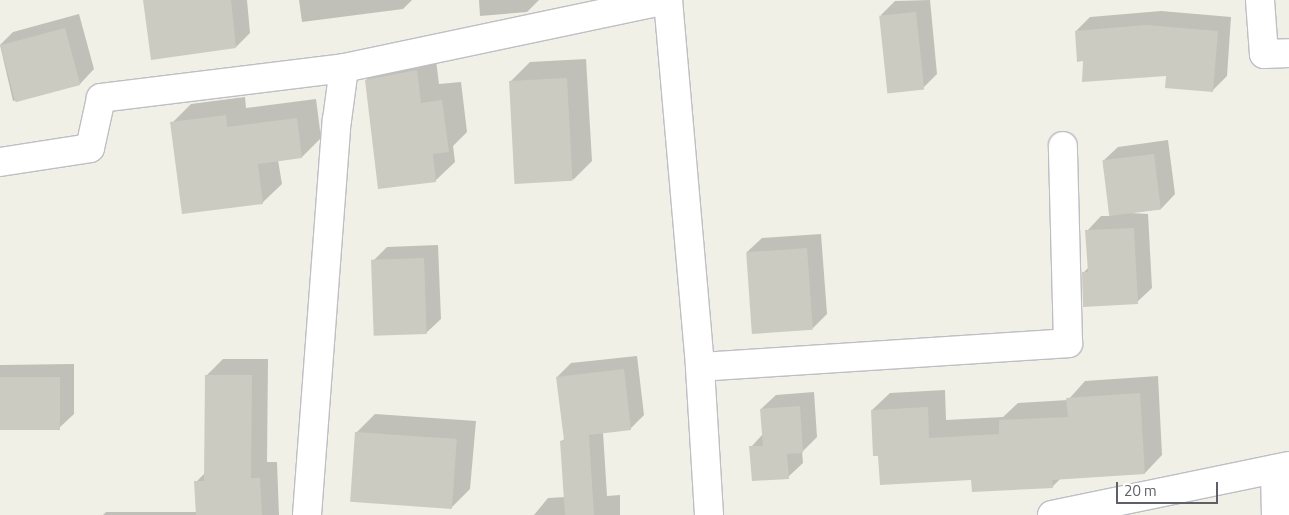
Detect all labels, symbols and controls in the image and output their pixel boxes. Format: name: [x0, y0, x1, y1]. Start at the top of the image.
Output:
scale bar: [1119, 472, 1222, 504]
text: 20 m: [1124, 479, 1157, 502]

